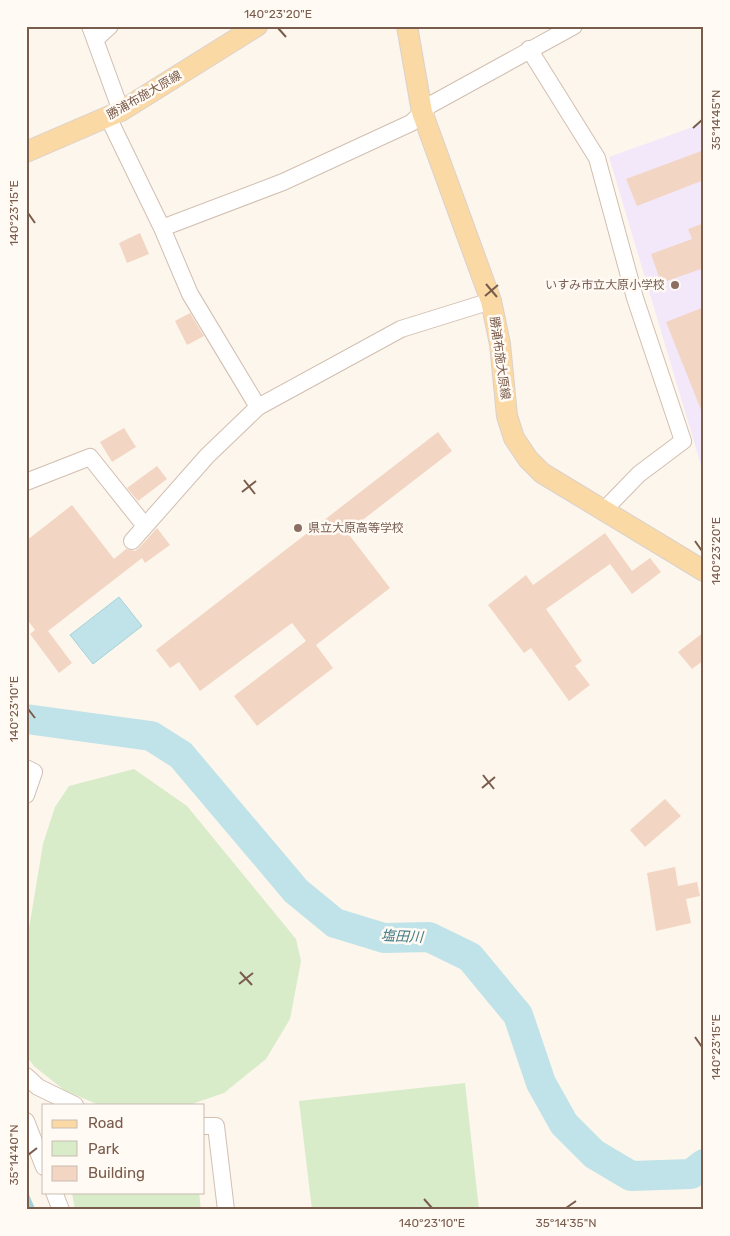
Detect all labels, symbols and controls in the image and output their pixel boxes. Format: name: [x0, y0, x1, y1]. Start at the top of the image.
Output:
text: 140°23'20"E: [244, 7, 312, 21]
street label: 勝浦布施大原線: [104, 68, 184, 122]
text: 35°14'45"N: [709, 90, 723, 150]
text: 140°23'15"E: [7, 180, 21, 246]
place label: いすみ市立大原小学校: [545, 278, 665, 292]
marker: いすみ市立大原小学校: [669, 279, 681, 291]
street label: 勝浦布施大原線: [487, 315, 513, 401]
text: 140°23'20"E: [709, 517, 723, 585]
place label: 県立大原高等学校: [308, 521, 404, 535]
marker: 県立大原高等学校: [292, 522, 304, 534]
text: 140°23'10"E: [7, 676, 21, 742]
water label: 塩田川: [381, 927, 425, 946]
text: 140°23'15"E: [709, 1014, 723, 1080]
legend: [42, 1104, 205, 1194]
text: Road: [88, 1114, 124, 1132]
text: 35°14'40"N: [7, 1124, 21, 1186]
text: Park: [88, 1140, 119, 1158]
text: Building: [88, 1164, 145, 1182]
text: 140°23'10"E: [399, 1216, 465, 1230]
text: 35°14'35"N: [535, 1216, 597, 1230]

